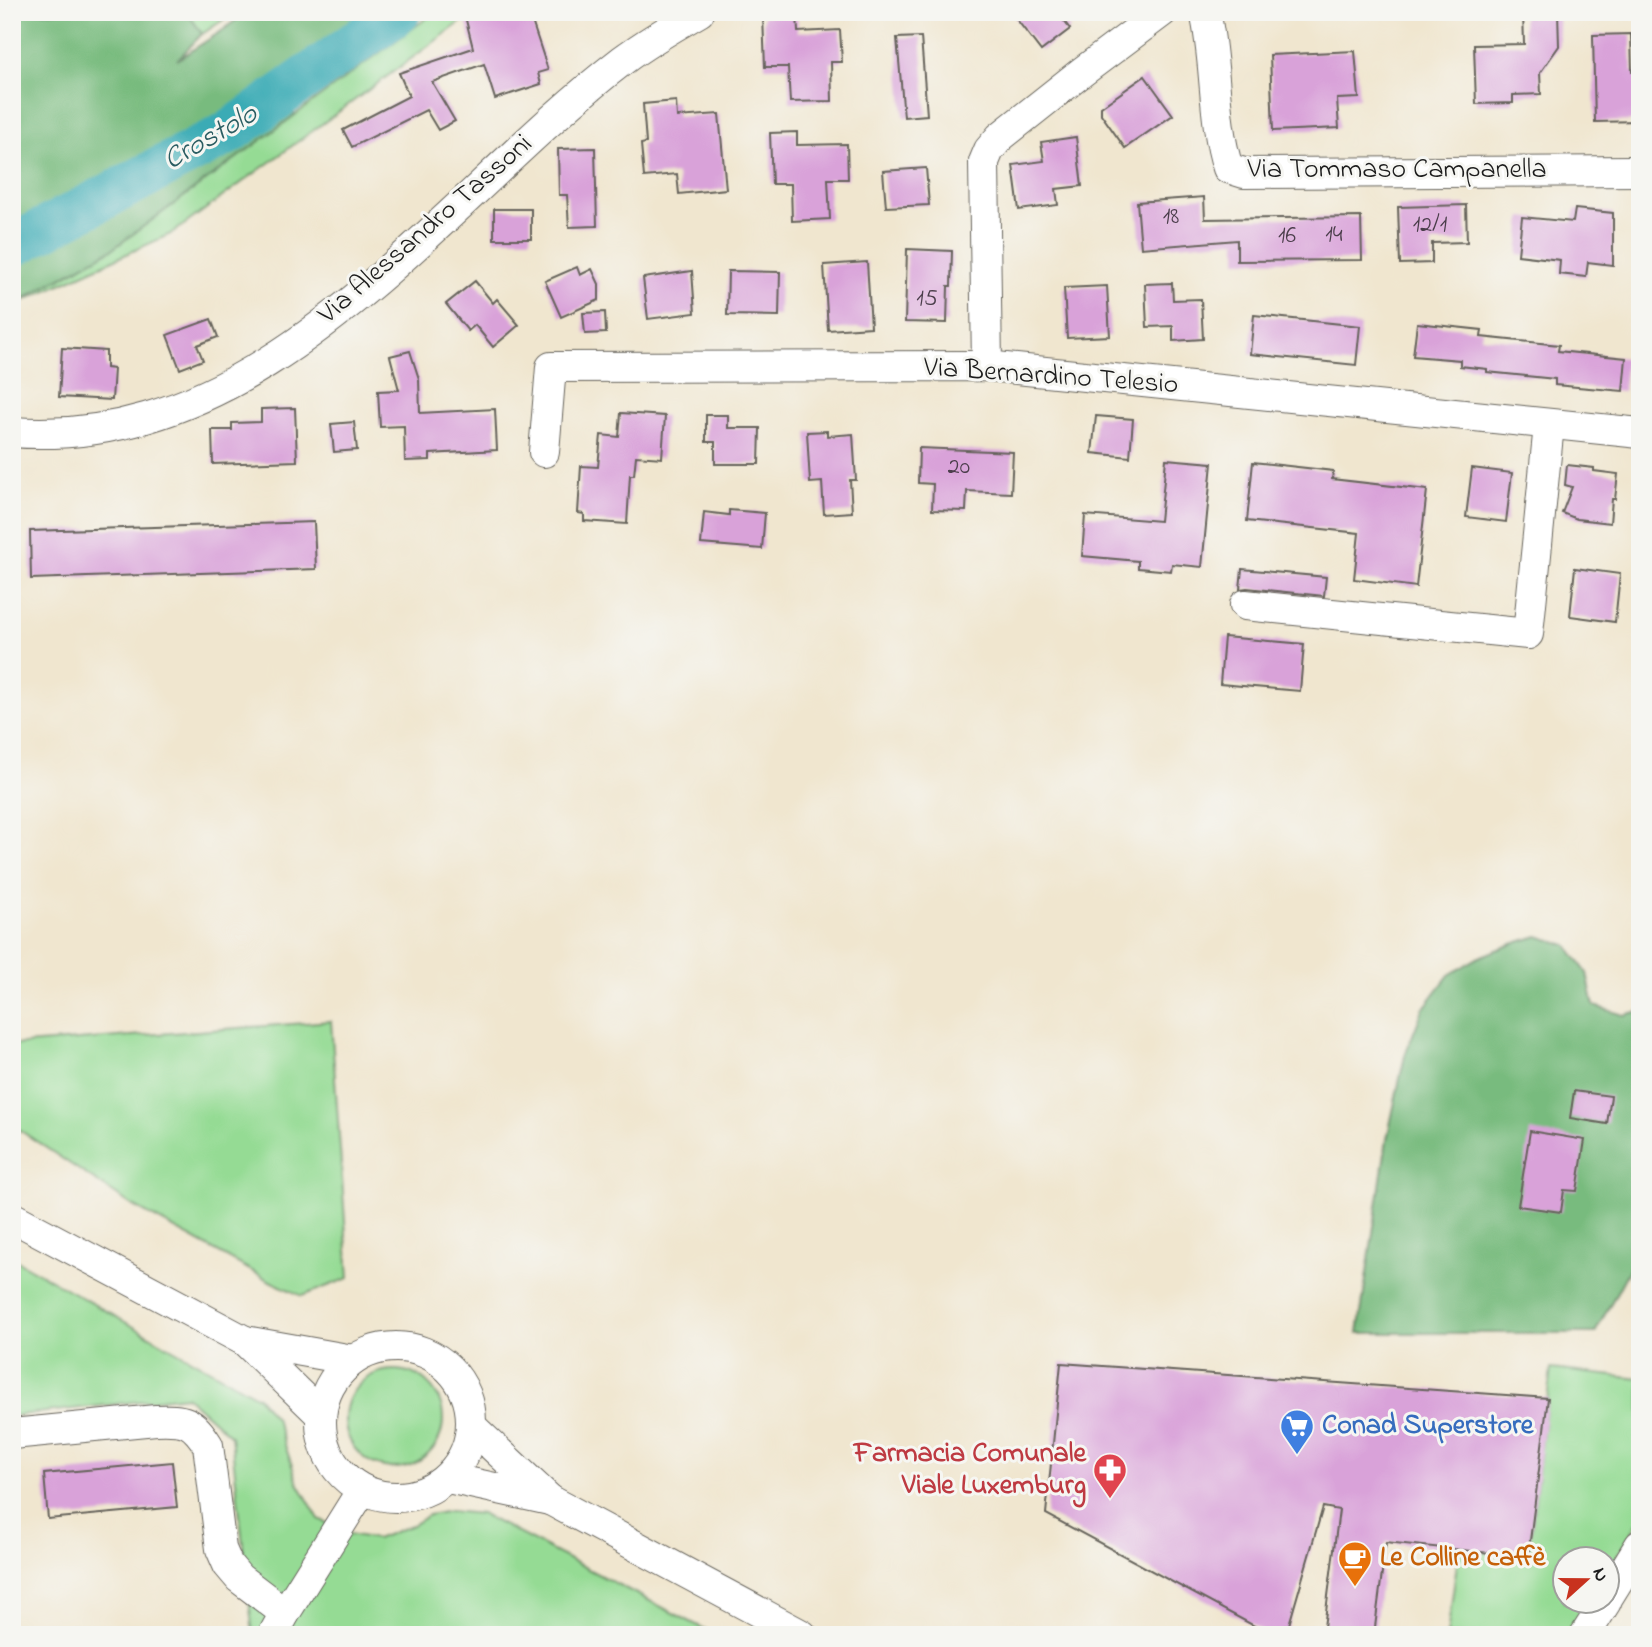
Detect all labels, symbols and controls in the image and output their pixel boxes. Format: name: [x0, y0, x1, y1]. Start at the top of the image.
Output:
water label: Crostolo: [156, 93, 267, 183]
street label: Via Alessandro Tassoni: [309, 125, 542, 336]
street label: Via Tommaso Campanella: [1246, 150, 1547, 191]
house number: 18: [1163, 200, 1179, 235]
house number: 12/1: [1413, 208, 1448, 243]
house number: 14: [1325, 218, 1343, 253]
house number: 16: [1278, 219, 1297, 254]
house number: 15: [916, 282, 938, 317]
street label: Via Bernardino Telesio: [921, 348, 1180, 406]
house number: 20: [948, 450, 970, 485]
place label: Conad Superstore: [1322, 1406, 1535, 1447]
supermarket icon: Conad Superstore: [1278, 1407, 1316, 1456]
place label: Farmacia Comunale Viale Luxemburg: [852, 1434, 1087, 1508]
pharmacy icon: Farmacia Comunale Viale Luxemburg: [1091, 1451, 1129, 1500]
place label: Le Colline caffè: [1380, 1538, 1547, 1579]
cafe icon: Le Colline caffè: [1336, 1539, 1374, 1588]
north arrow: [1550, 1546, 1620, 1616]
text: N: [1585, 1564, 1615, 1586]

